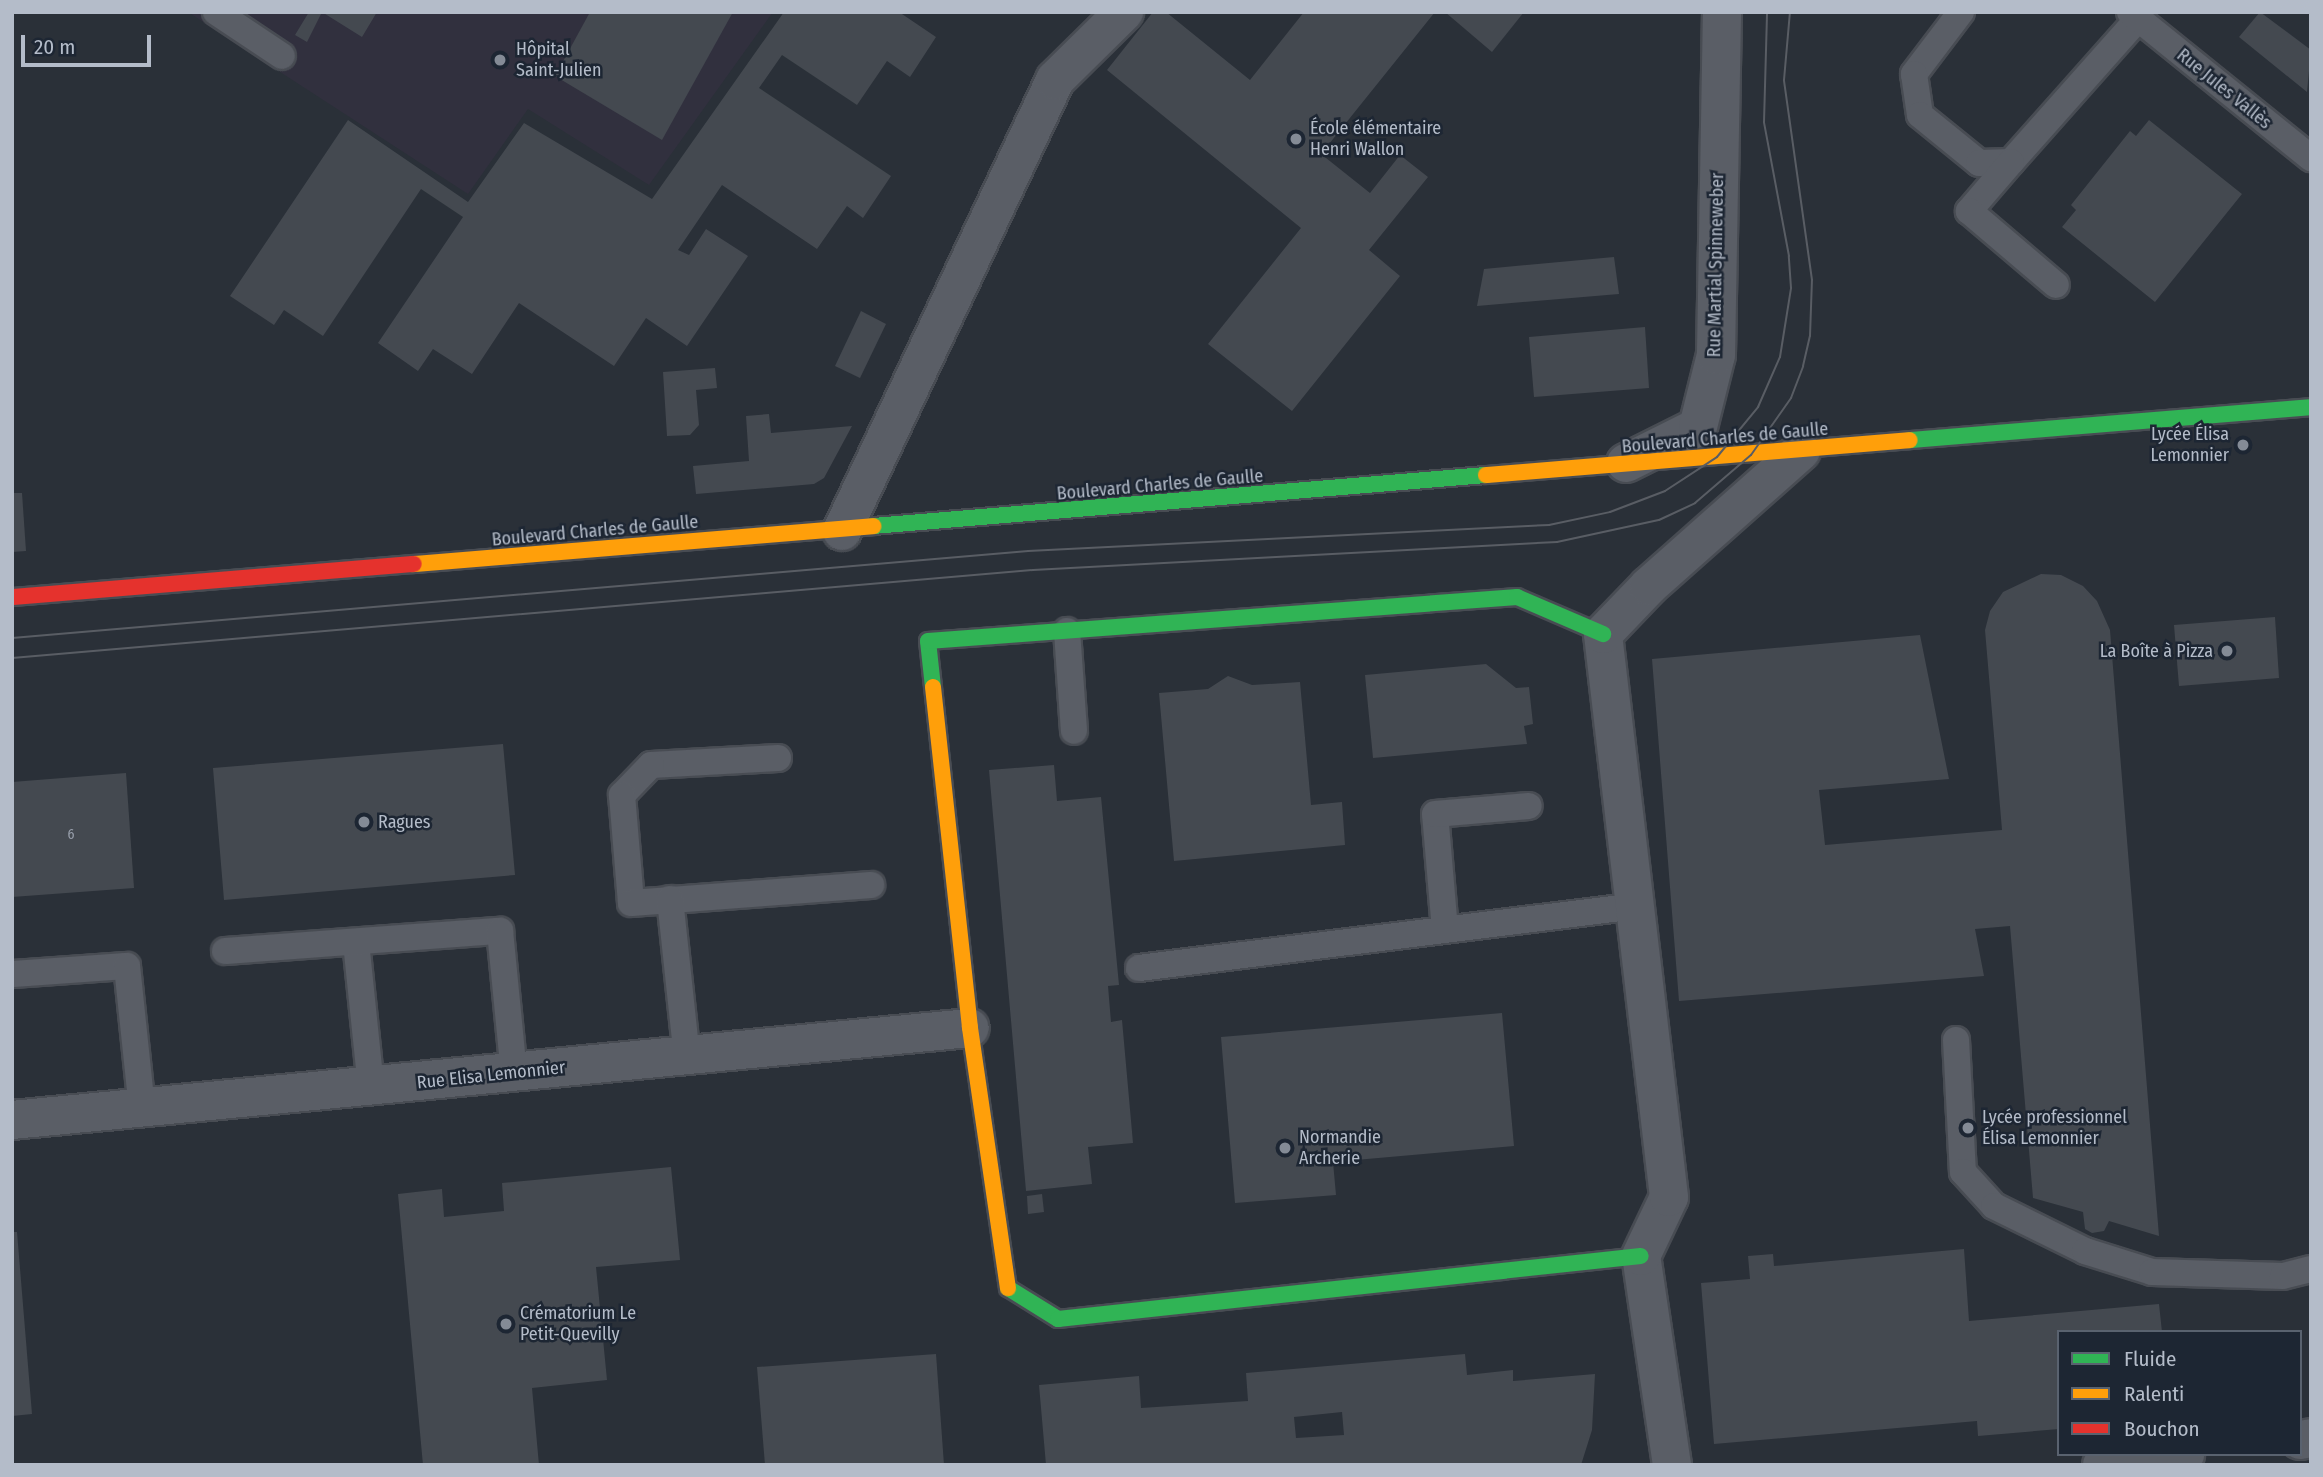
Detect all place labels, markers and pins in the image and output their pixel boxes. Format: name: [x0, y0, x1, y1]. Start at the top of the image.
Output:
place label: Hôpital Saint-Julien: [516, 39, 601, 82]
marker: Hôpital Saint-Julien: [490, 50, 510, 70]
place label: École élémentaire Henri Wallon: [1310, 118, 1441, 160]
marker: École élémentaire Henri Wallon: [1288, 131, 1304, 147]
place label: Lycée Élisa Lemonnier: [2151, 424, 2229, 466]
marker: Lycée Élisa Lemonnier: [2235, 437, 2251, 453]
place label: La Boîte à Pizza: [2100, 640, 2213, 662]
marker: La Boîte à Pizza: [2219, 643, 2235, 659]
place label: Ragues: [378, 811, 431, 833]
marker: Ragues: [356, 814, 372, 830]
place label: Lycée professionnel Élisa Lemonnier: [1982, 1107, 2127, 1150]
marker: Lycée professionnel Élisa Lemonnier: [1960, 1120, 1976, 1136]
place label: Normandie Archerie: [1299, 1127, 1381, 1170]
marker: Normandie Archerie: [1277, 1140, 1293, 1156]
place label: Crématorium Le Petit-Quevilly: [520, 1303, 636, 1346]
marker: Crématorium Le Petit-Quevilly: [498, 1316, 514, 1332]

